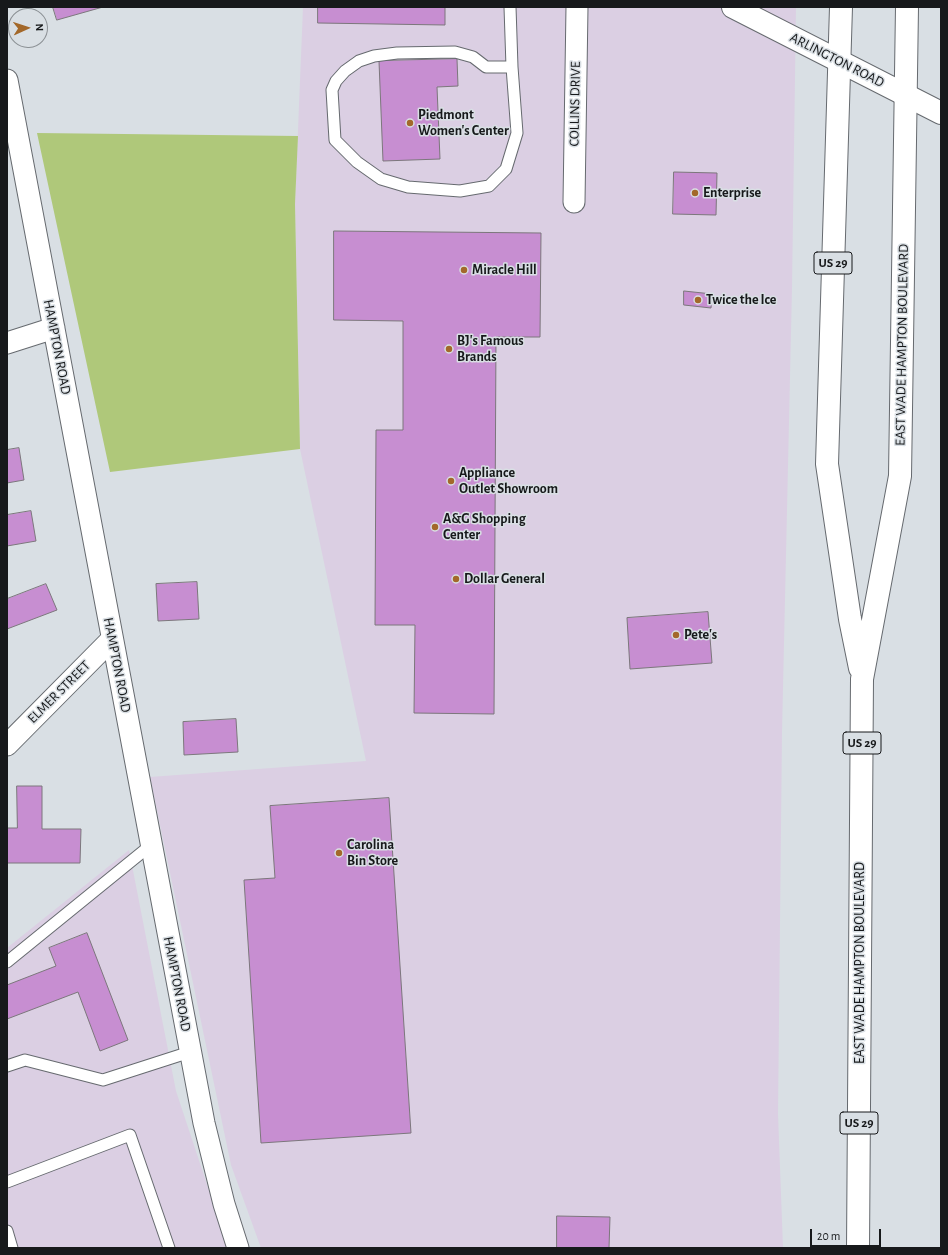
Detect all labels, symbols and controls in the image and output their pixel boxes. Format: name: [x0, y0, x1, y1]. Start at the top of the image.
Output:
north arrow: [8, 8, 48, 48]
text: N: [34, 23, 45, 32]
street label: ARLINGTON ROAD: [787, 29, 887, 91]
street label: COLLINS DRIVE: [566, 61, 584, 147]
place label: Piedmont Women's Center: [418, 107, 509, 140]
marker: Piedmont Women's Center: [405, 118, 415, 128]
place label: Enterprise: [703, 185, 761, 201]
marker: Enterprise: [690, 188, 700, 198]
street label: EAST WADE HAMPTON BOULEVARD: [892, 244, 912, 446]
road number: US 29: [814, 252, 852, 274]
place label: Miracle Hill: [472, 262, 537, 278]
marker: Miracle Hill: [459, 265, 469, 275]
place label: Twice the Ice: [706, 292, 776, 308]
marker: Twice the Ice: [693, 295, 703, 305]
street label: HAMPTON ROAD: [40, 298, 74, 396]
place label: BJ's Famous Brands: [457, 333, 524, 366]
marker: BJ's Famous Brands: [444, 344, 454, 354]
place label: Appliance Outlet Showroom: [459, 465, 558, 498]
marker: Appliance Outlet Showroom: [446, 476, 456, 486]
place label: A&G Shopping Center: [443, 511, 526, 544]
marker: A&G Shopping Center: [430, 522, 440, 532]
place label: Dollar General: [464, 571, 545, 587]
marker: Dollar General: [451, 574, 461, 584]
street label: HAMPTON ROAD: [100, 616, 134, 714]
place label: Pete's: [684, 627, 717, 643]
marker: Pete's: [671, 630, 681, 640]
street label: ELMER STREET: [24, 657, 94, 727]
road number: US 29: [843, 732, 881, 754]
place label: Carolina Bin Store: [347, 837, 398, 870]
marker: Carolina Bin Store: [334, 848, 344, 858]
street label: EAST WADE HAMPTON BOULEVARD: [852, 862, 868, 1064]
street label: HAMPTON ROAD: [160, 935, 194, 1033]
road number: US 29: [840, 1112, 878, 1134]
scale bar: [812, 1221, 883, 1247]
text: 20 m: [817, 1230, 840, 1242]

